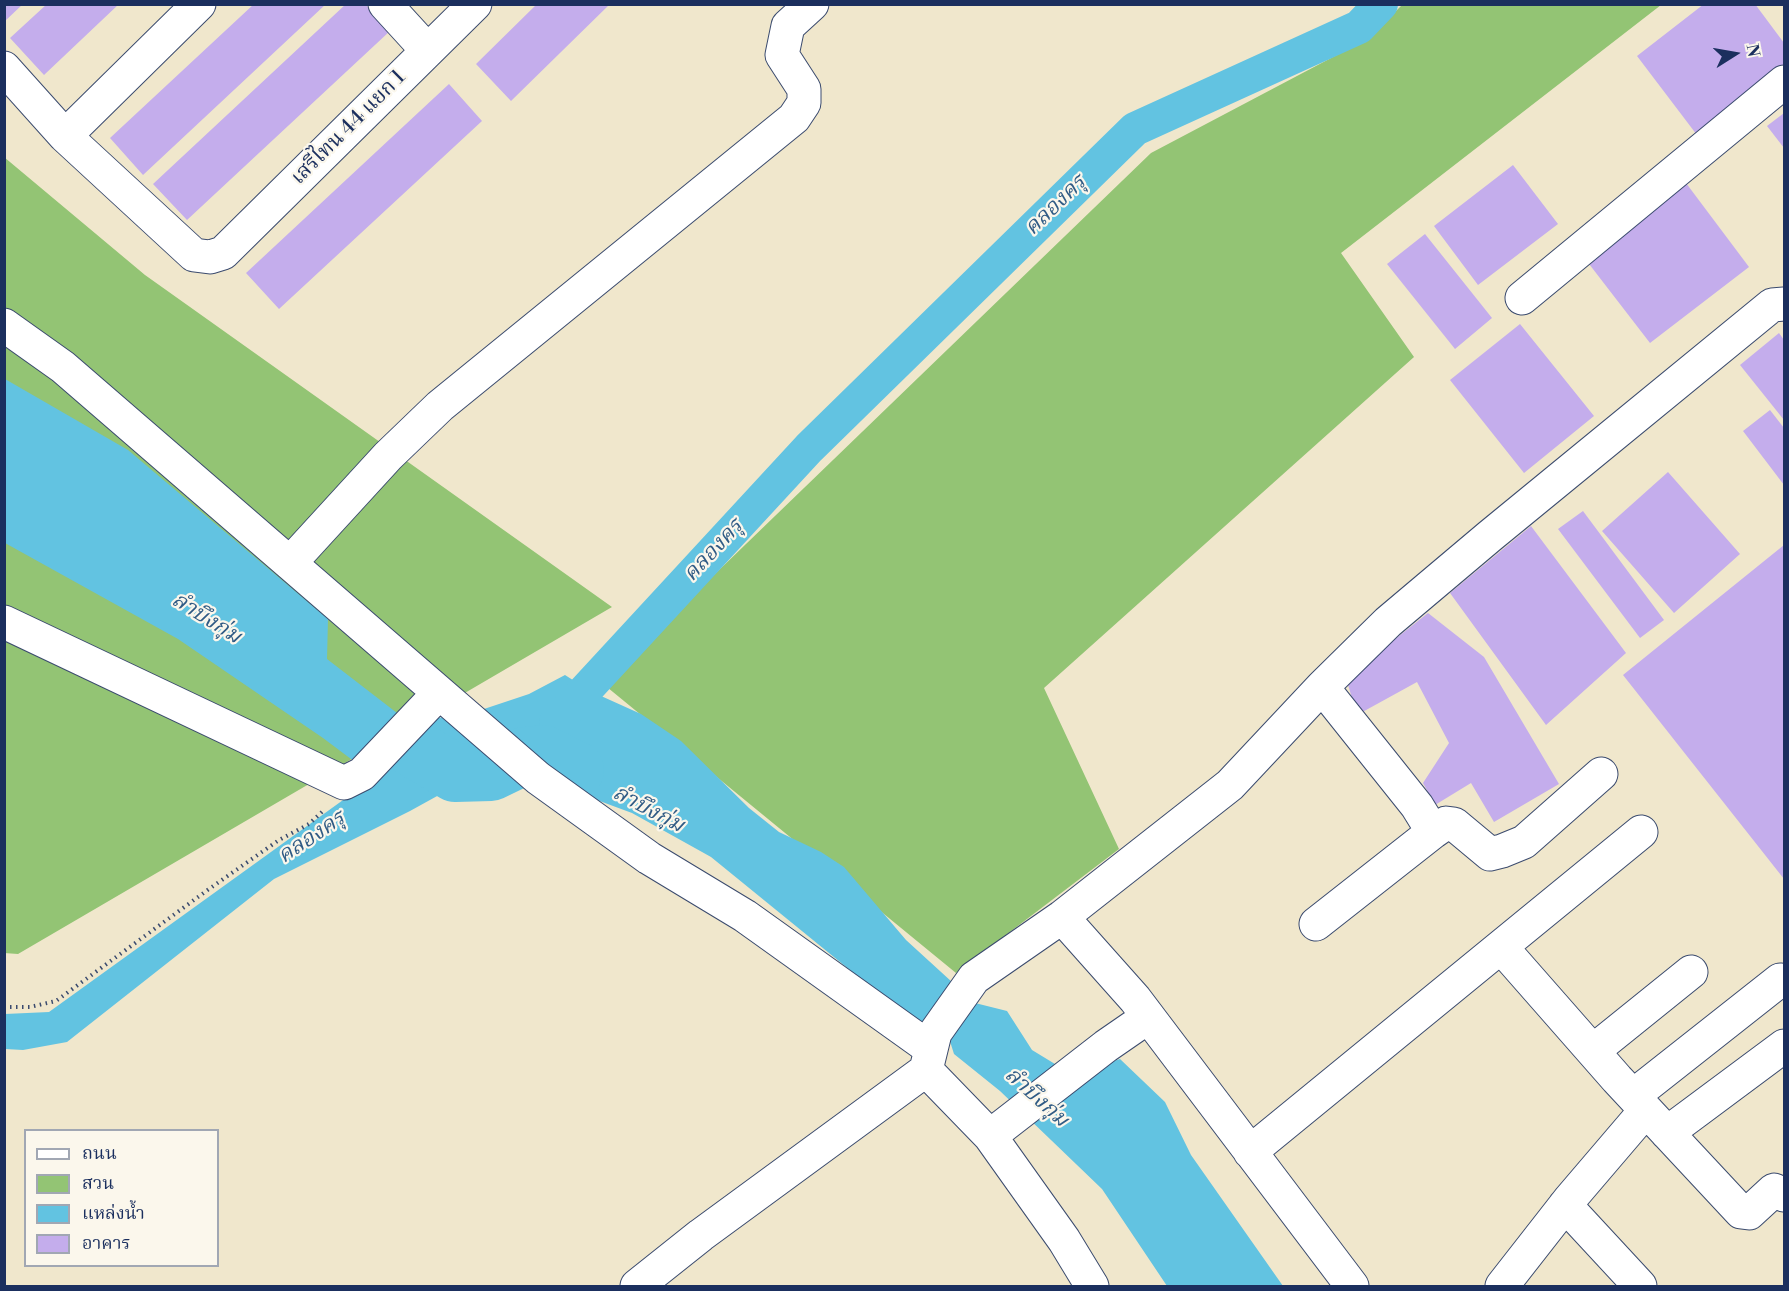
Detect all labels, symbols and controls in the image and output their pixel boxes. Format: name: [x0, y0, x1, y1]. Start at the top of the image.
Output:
north arrow: [1705, 24, 1765, 84]
text: N: [1742, 42, 1764, 59]
street label: เสรีไทน 44 แยก 1: [286, 65, 412, 191]
water label: คลองครุ: [1020, 170, 1092, 242]
water label: คลองครุ: [679, 514, 749, 588]
water label: ลำบึงกุ่ม: [167, 588, 245, 650]
water label: ลำบึงกุ่ม: [608, 780, 688, 840]
water label: คลองครุ: [273, 806, 351, 870]
water label: ลำบึงกุ่ม: [999, 1063, 1073, 1133]
legend: [24, 1129, 219, 1267]
text: ถนน: [82, 1142, 117, 1165]
text: สวน: [82, 1172, 114, 1195]
text: แหล่งน้ำ: [82, 1202, 145, 1225]
text: อาคาร: [82, 1232, 131, 1255]

